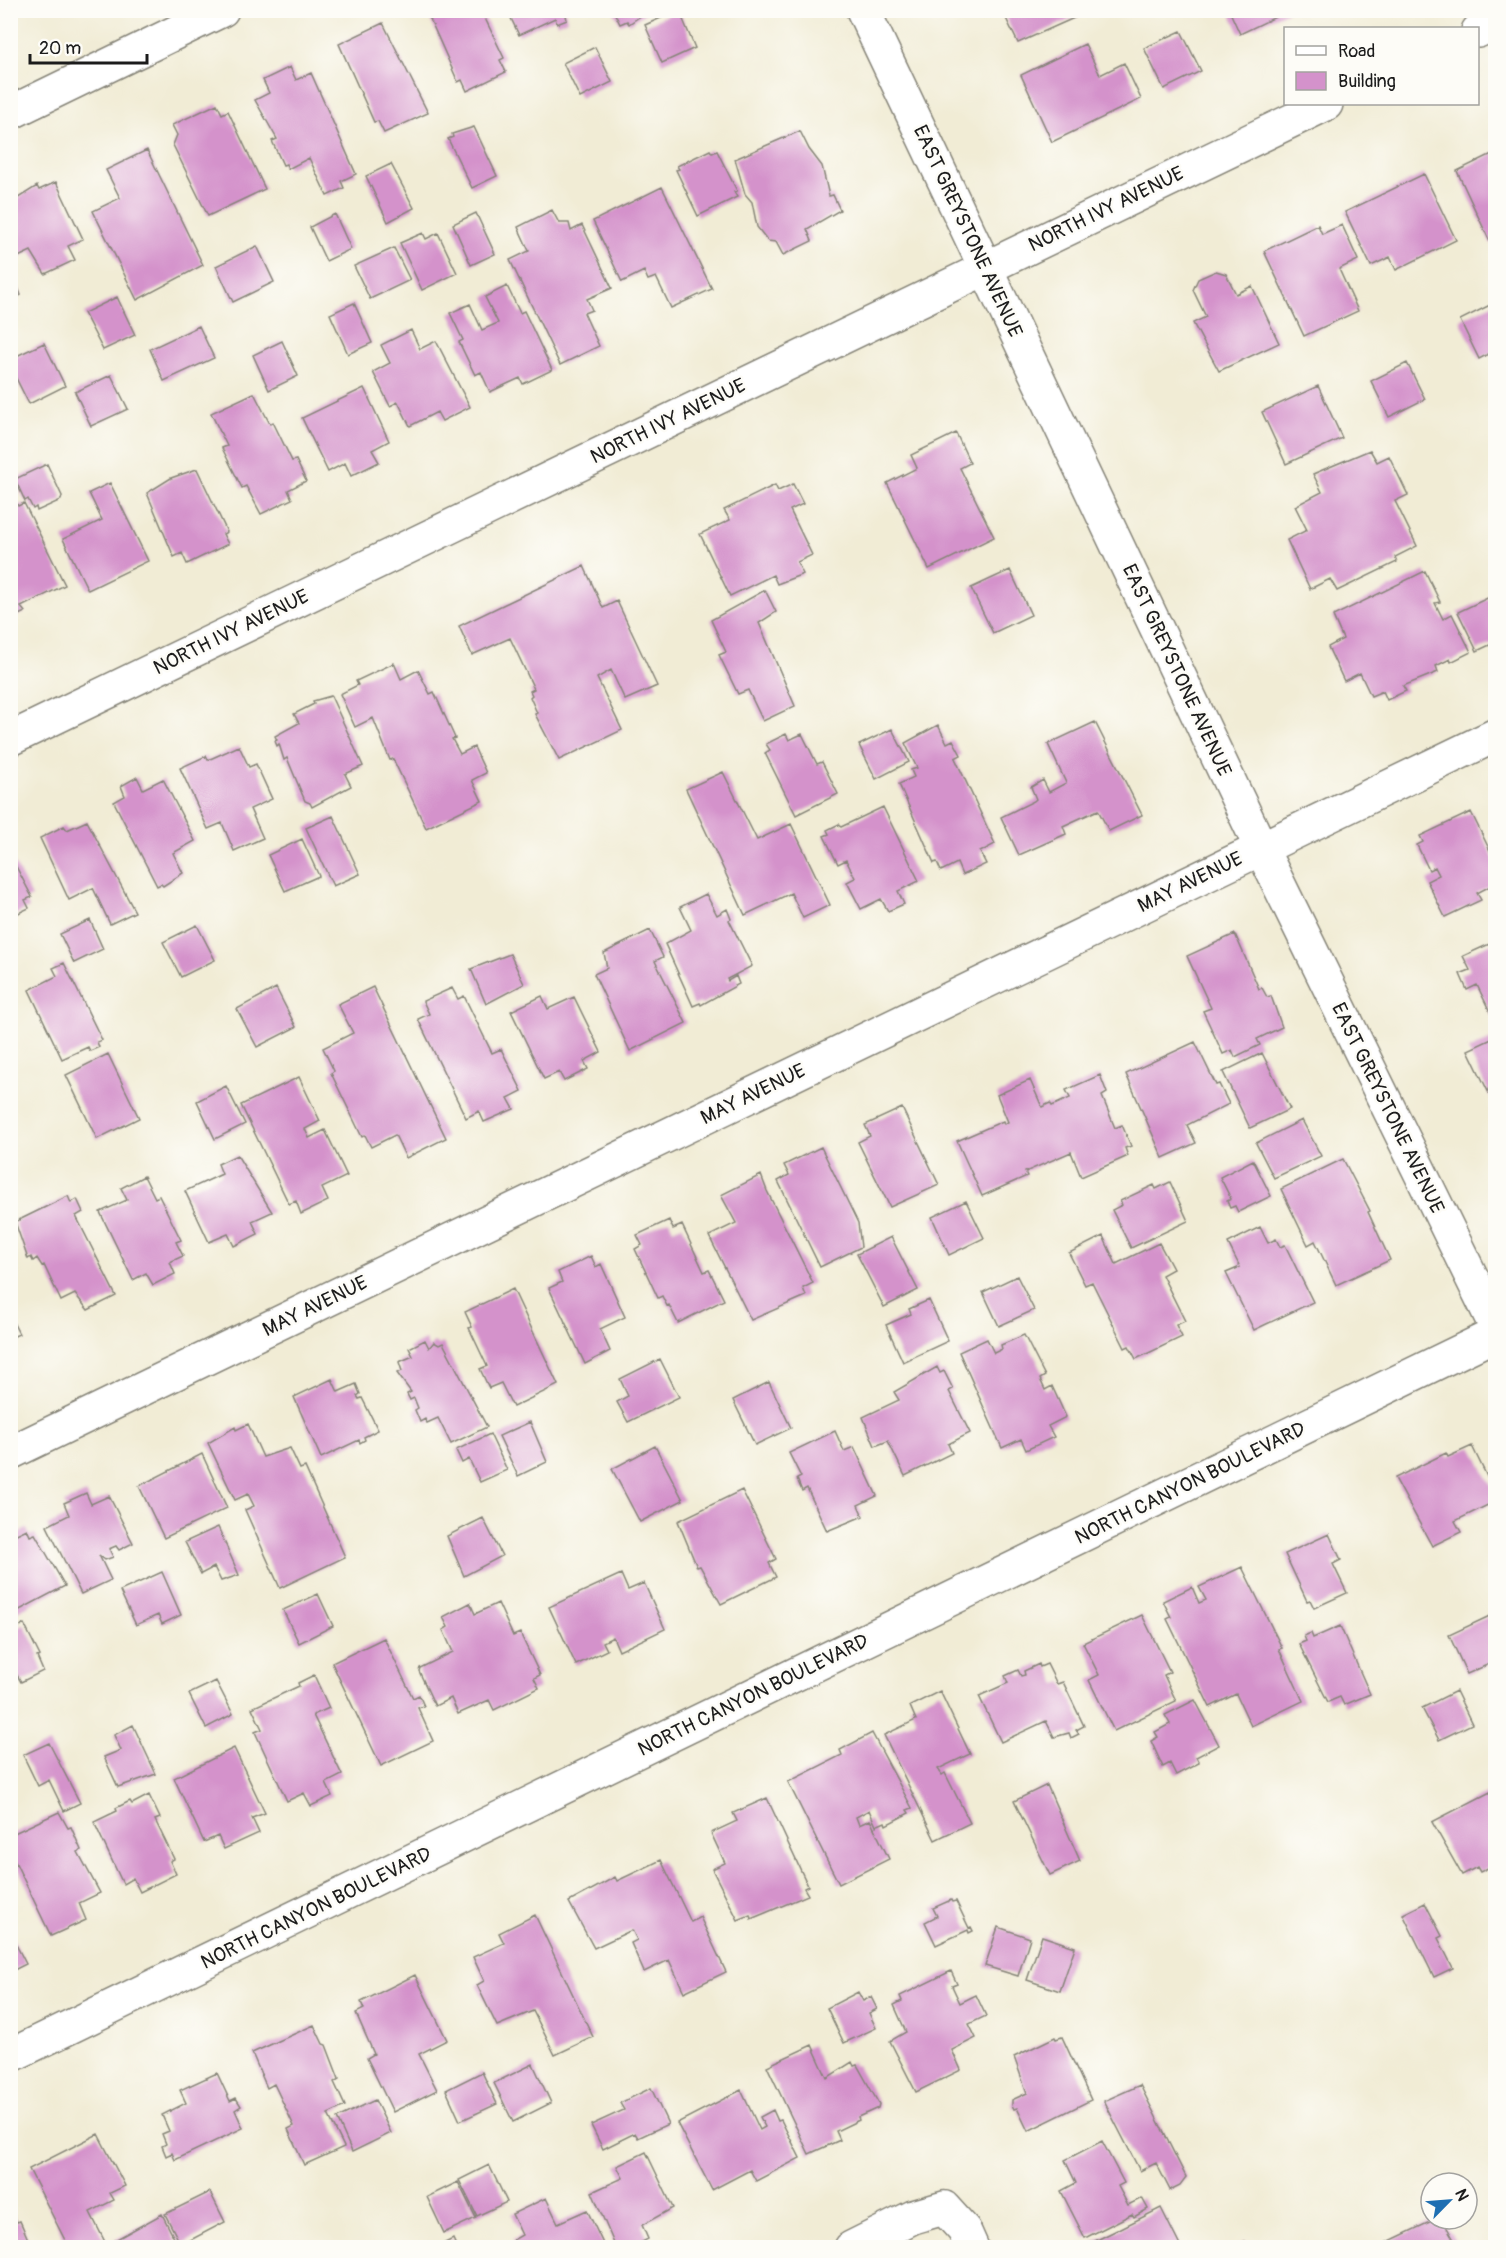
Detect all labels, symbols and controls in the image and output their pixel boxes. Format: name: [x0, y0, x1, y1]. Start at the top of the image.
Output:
scale bar: [30, 27, 147, 65]
legend: [1284, 27, 1479, 105]
text: 20 m: [39, 37, 81, 60]
text: Road: [1338, 40, 1375, 63]
text: Building: [1338, 70, 1396, 93]
street label: EAST GREYSTONE AVENUE: [908, 121, 1028, 341]
street label: NORTH IVY AVENUE: [1024, 161, 1188, 257]
street label: NORTH IVY AVENUE: [586, 373, 750, 469]
street label: EAST GREYSTONE AVENUE: [1117, 560, 1237, 780]
street label: NORTH IVY AVENUE: [149, 584, 313, 680]
street label: MAY AVENUE: [1133, 846, 1247, 918]
street label: EAST GREYSTONE AVENUE: [1326, 999, 1450, 1217]
street label: MAY AVENUE: [696, 1058, 810, 1130]
street label: MAY AVENUE: [258, 1270, 372, 1342]
street label: NORTH CANYON BOULEVARD: [1071, 1416, 1309, 1550]
street label: NORTH CANYON BOULEVARD: [634, 1628, 872, 1762]
street label: NORTH CANYON BOULEVARD: [197, 1841, 435, 1975]
north arrow: [1419, 2171, 1479, 2231]
text: N: [1450, 2186, 1473, 2204]

